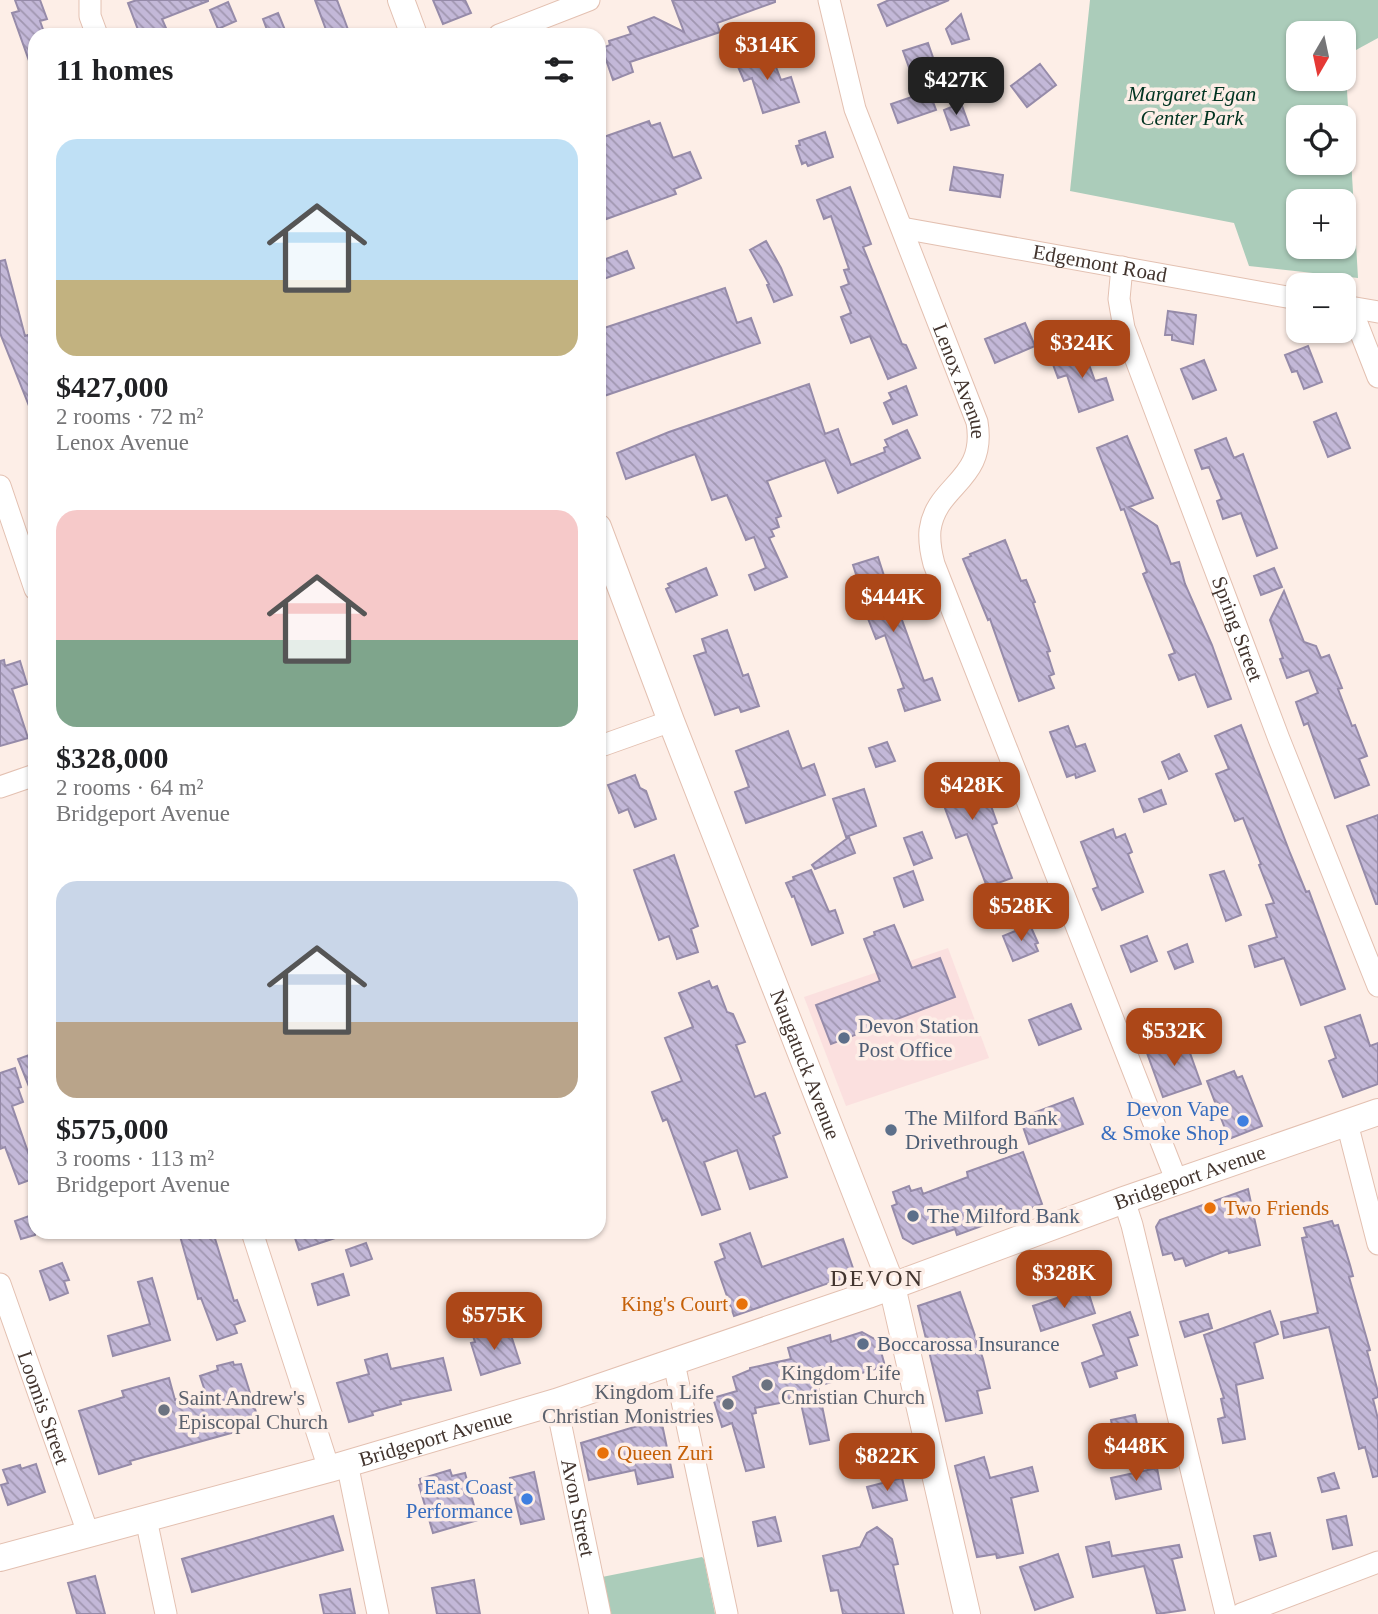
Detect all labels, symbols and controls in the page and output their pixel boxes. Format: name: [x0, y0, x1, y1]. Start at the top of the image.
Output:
north arrow: [1286, 21, 1356, 91]
map controls: [1286, 21, 1356, 343]
pin: $314K: [718, 22, 816, 82]
text: $314K: [735, 32, 799, 57]
icon: filters: [540, 51, 578, 89]
text: 11 homes: [56, 53, 174, 86]
pin: $427K: [907, 58, 1005, 117]
text: $427K: [924, 67, 988, 92]
park label: Margaret Egan Center Park: [1127, 82, 1256, 130]
button: locate: [1286, 105, 1356, 175]
icon: home: [254, 185, 380, 311]
button: +: [1286, 189, 1356, 259]
street label: Edgemont Road: [1031, 240, 1169, 287]
button: −: [1286, 273, 1356, 343]
street label: Lenox Avenue: [928, 320, 990, 439]
pin: $324K: [1033, 320, 1131, 380]
text: $324K: [1050, 330, 1114, 355]
text: $427,000: [56, 370, 169, 403]
text: 2 rooms · 72 m²: [56, 404, 203, 429]
text: Lenox Avenue: [56, 430, 189, 455]
icon: home: [254, 556, 380, 682]
street label: Spring Street: [1207, 573, 1268, 685]
pin: $444K: [844, 574, 942, 634]
text: $444K: [861, 584, 925, 609]
text: $328,000: [56, 741, 169, 774]
pin: $428K: [923, 762, 1021, 822]
text: $428K: [940, 772, 1004, 797]
text: 2 rooms · 64 m²: [56, 775, 203, 800]
text: Bridgeport Avenue: [56, 801, 230, 826]
pin: $528K: [972, 884, 1070, 943]
text: $528K: [989, 893, 1053, 918]
icon: home: [254, 927, 380, 1053]
street label: Naugatuck Avenue: [765, 986, 845, 1143]
pin: $532K: [1125, 1009, 1223, 1068]
place label: Devon Station Post Office: [858, 1014, 979, 1062]
text: $532K: [1142, 1018, 1206, 1043]
marker: Devon Station Post Office: [836, 1030, 852, 1046]
place label: Devon Vape & Smoke Shop: [1101, 1097, 1229, 1145]
place label: The Milford Bank Drivethrough: [905, 1106, 1058, 1154]
text: $575,000: [56, 1112, 169, 1145]
marker: Devon Vape & Smoke Shop: [1235, 1113, 1251, 1129]
marker: The Milford Bank Drivethrough: [883, 1122, 899, 1138]
street label: Bridgeport Avenue: [1111, 1140, 1269, 1215]
text: 3 rooms · 113 m²: [56, 1146, 214, 1171]
text: Bridgeport Avenue: [56, 1172, 230, 1197]
place label: Two Friends: [1224, 1196, 1329, 1220]
marker: Two Friends: [1202, 1200, 1218, 1216]
place label: The Milford Bank: [927, 1204, 1080, 1228]
marker: The Milford Bank: [905, 1208, 921, 1224]
pin: $328K: [1015, 1250, 1113, 1310]
text: $328K: [1032, 1260, 1096, 1285]
district label: DEVON: [830, 1265, 924, 1291]
pin: $575K: [445, 1292, 543, 1352]
place label: King's Court: [621, 1292, 728, 1316]
marker: King's Court: [734, 1296, 750, 1312]
text: $575K: [462, 1302, 526, 1327]
place label: Boccarossa Insurance: [877, 1332, 1060, 1356]
marker: Boccarossa Insurance: [855, 1336, 871, 1352]
street label: Loomis Street: [13, 1348, 75, 1468]
place label: Kingdom Life Cnristian Church: [781, 1361, 926, 1409]
marker: Kingdom Life Cnristian Church: [759, 1377, 775, 1393]
place label: Kingdom Life Christian Monistries: [542, 1380, 714, 1428]
place label: Saint Andrew's Episcopal Church: [178, 1386, 328, 1434]
marker: Kingdom Life Christian Monistries: [720, 1396, 736, 1412]
marker: Saint Andrew's Episcopal Church: [156, 1402, 172, 1418]
street label: Bridgeport Avenue: [356, 1404, 515, 1472]
pin: $448K: [1087, 1424, 1185, 1483]
text: $448K: [1104, 1433, 1168, 1458]
pin: $822K: [838, 1434, 936, 1493]
place label: Queen Zuri: [617, 1441, 713, 1465]
text: $822K: [855, 1443, 919, 1468]
marker: Queen Zuri: [595, 1445, 611, 1461]
street label: Avon Street: [556, 1457, 600, 1559]
place label: East Coast Performance: [406, 1475, 513, 1523]
marker: East Coast Performance: [519, 1491, 535, 1507]

